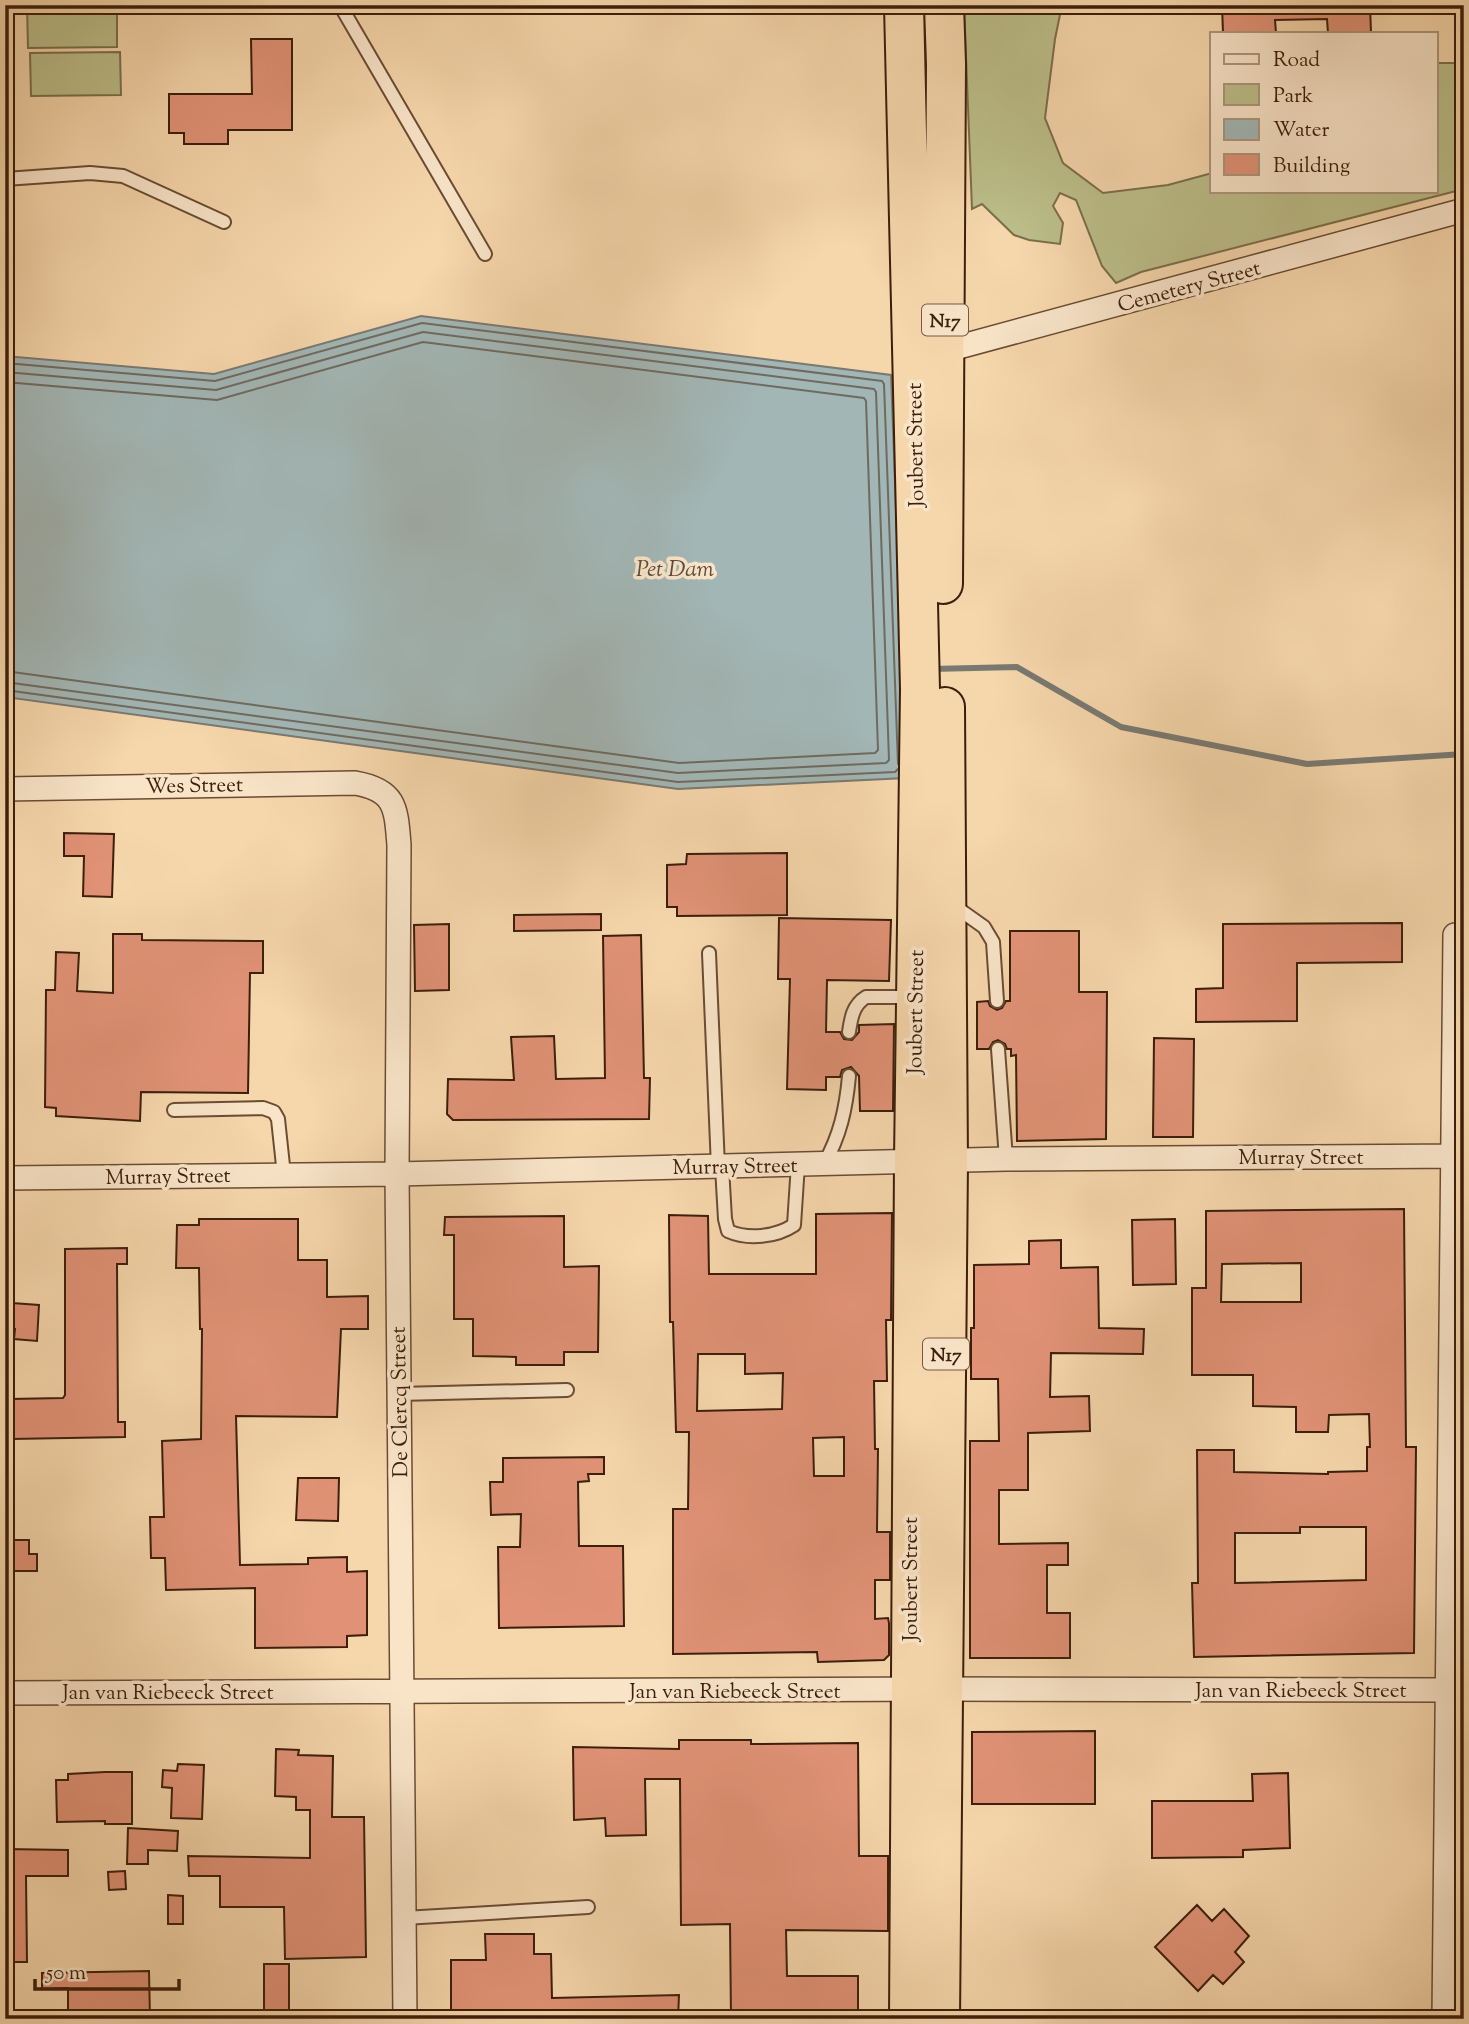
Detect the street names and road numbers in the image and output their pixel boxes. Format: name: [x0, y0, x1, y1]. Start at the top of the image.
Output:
street label: Cemetery Street: [1115, 254, 1264, 321]
road number: N17: [922, 304, 968, 336]
street label: Joubert Street: [901, 382, 933, 508]
street label: Wes Street: [145, 771, 243, 803]
street label: Joubert Street: [901, 950, 933, 1076]
street label: Murray Street: [1238, 1144, 1364, 1174]
street label: Murray Street: [672, 1152, 798, 1184]
street label: Murray Street: [105, 1162, 231, 1194]
street label: De Clercq Street: [385, 1326, 417, 1478]
road number: N17: [923, 1338, 969, 1370]
street label: Joubert Street: [897, 1517, 927, 1642]
street label: Jan van Riebeeck Street: [1194, 1677, 1407, 1707]
street label: Jan van Riebeeck Street: [628, 1678, 841, 1708]
street label: Jan van Riebeeck Street: [61, 1679, 274, 1709]

